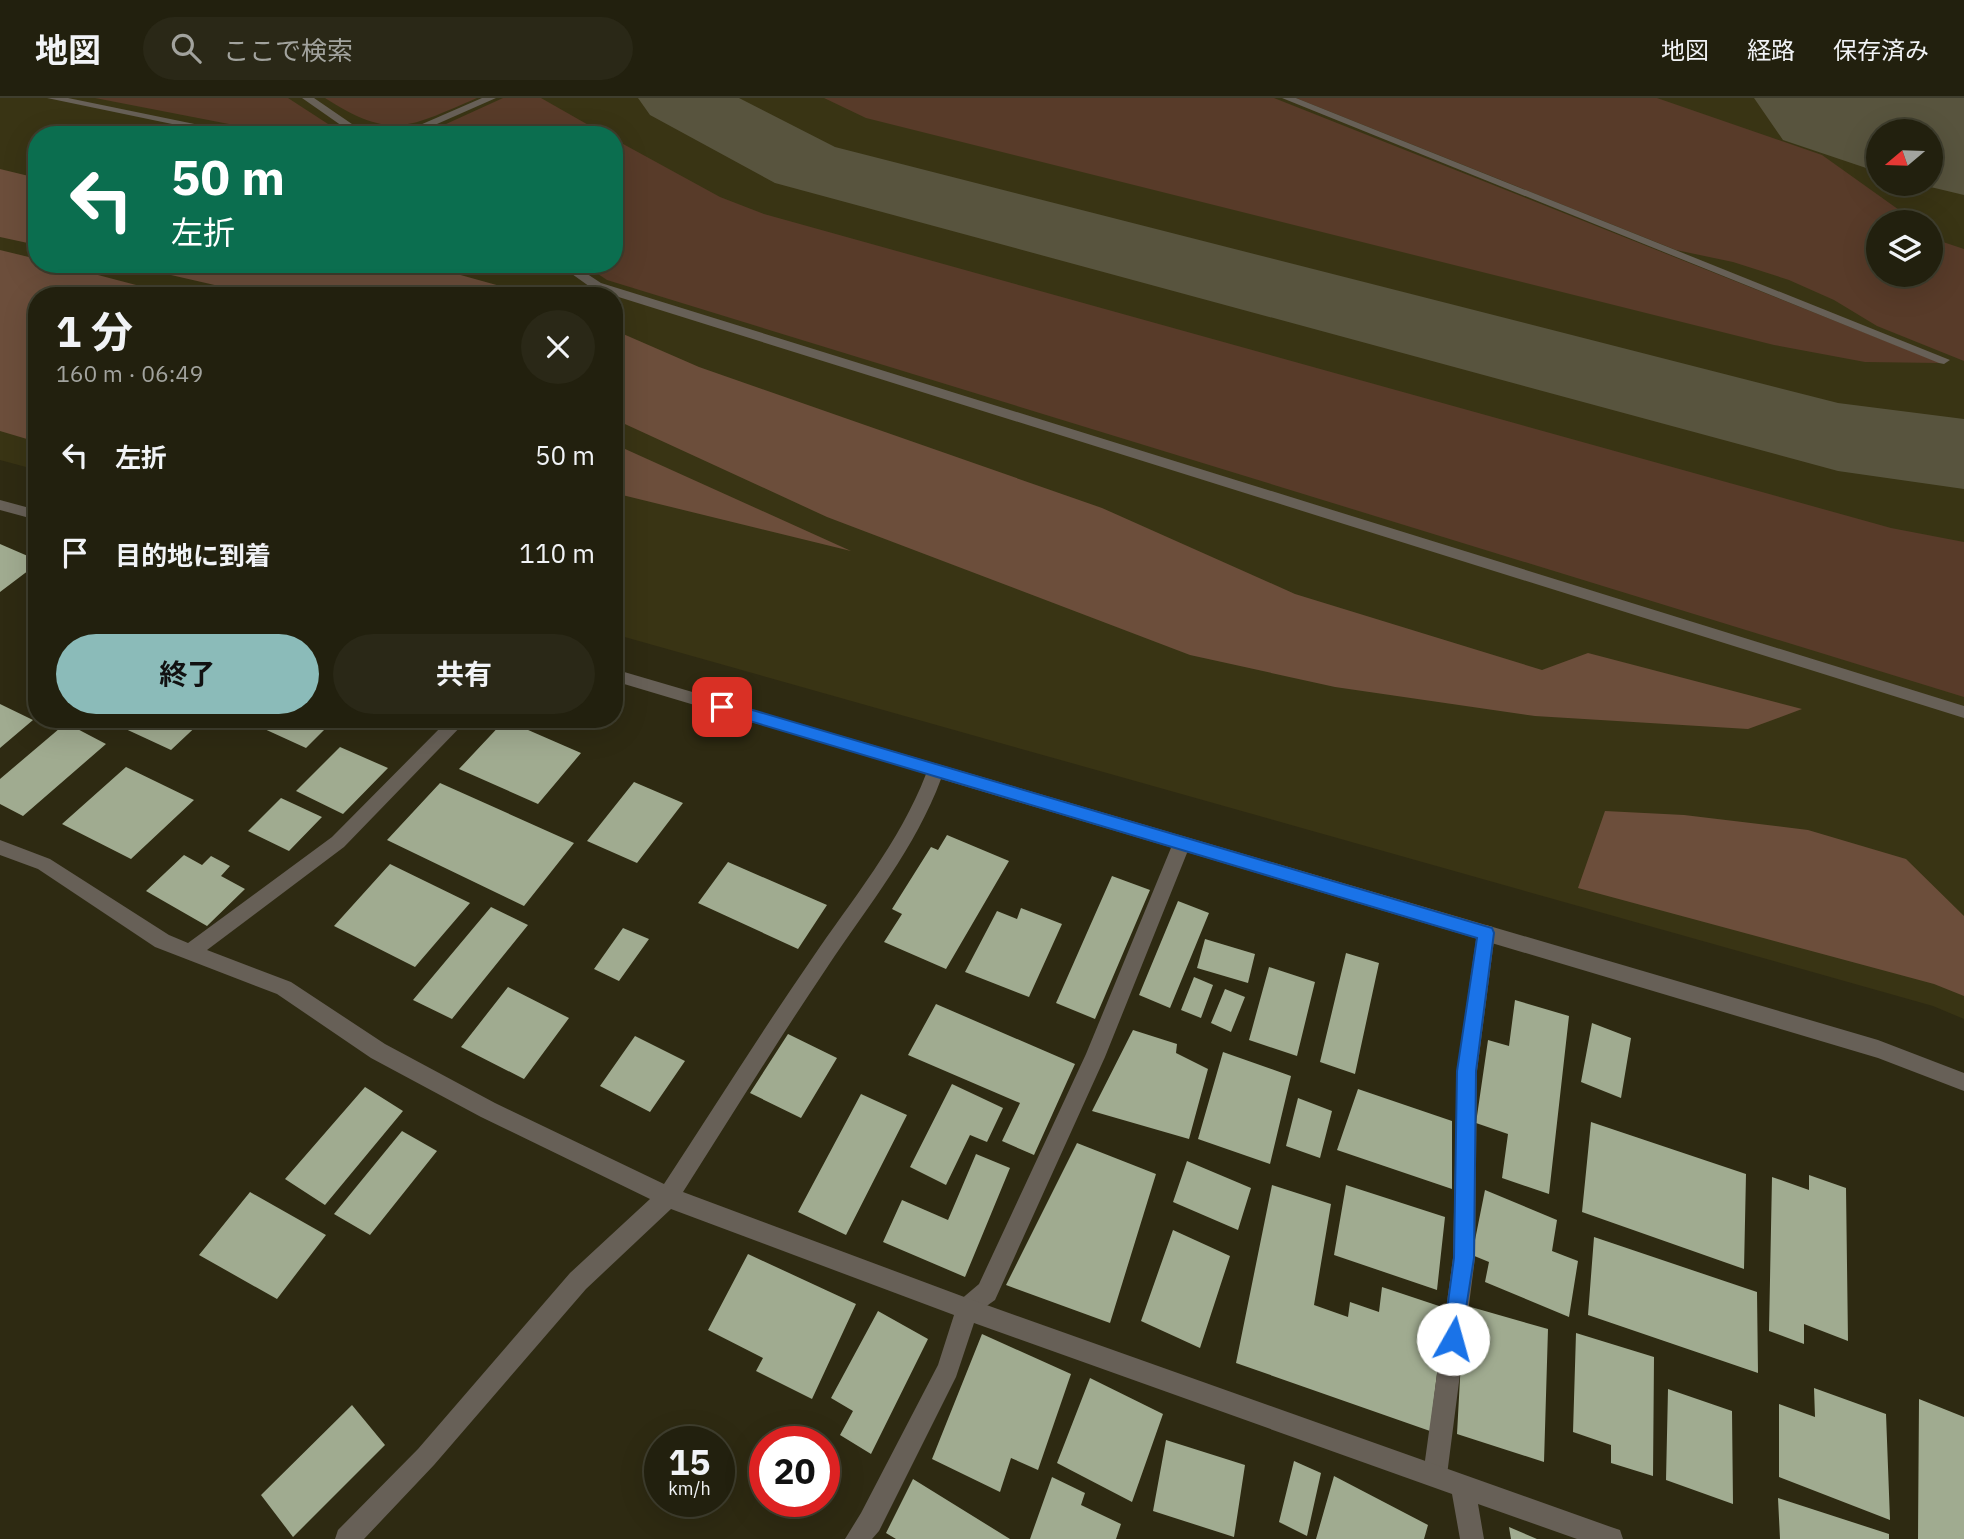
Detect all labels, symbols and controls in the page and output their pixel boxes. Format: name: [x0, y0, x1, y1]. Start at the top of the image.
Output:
search box: [143, 17, 633, 80]
text: 地図: [35, 28, 101, 71]
icon: search: [167, 29, 205, 67]
text: ここで検索: [223, 33, 353, 67]
text: 地図: [1661, 34, 1709, 66]
text: 経路: [1747, 34, 1795, 66]
text: 保存済み: [1833, 34, 1929, 66]
north arrow: [1866, 119, 1942, 196]
map controls: [1866, 119, 1943, 287]
text: 50 m: [171, 145, 285, 208]
icon: left: [56, 154, 147, 245]
button: layers: [1866, 210, 1943, 287]
text: 左折: [171, 211, 235, 253]
text: 1 分: [56, 304, 133, 359]
button: close: [521, 310, 595, 384]
text: 160 m · 06:49: [56, 358, 203, 388]
icon: left: [56, 436, 94, 474]
text: 50 m: [535, 438, 595, 472]
text: 左折: [115, 440, 167, 474]
icon: arrive: [56, 534, 94, 572]
text: 110 m: [519, 536, 595, 570]
text: 目的地に到着: [115, 538, 271, 572]
button: 終了: [56, 634, 319, 714]
button: 共有: [333, 634, 595, 714]
pin: [692, 677, 752, 737]
icon: arrive: [703, 688, 741, 726]
position arrow: [1416, 1302, 1490, 1376]
speed limit sign: 20: [749, 1426, 840, 1517]
text: 15: [668, 1439, 711, 1485]
text: km/h: [668, 1477, 711, 1500]

